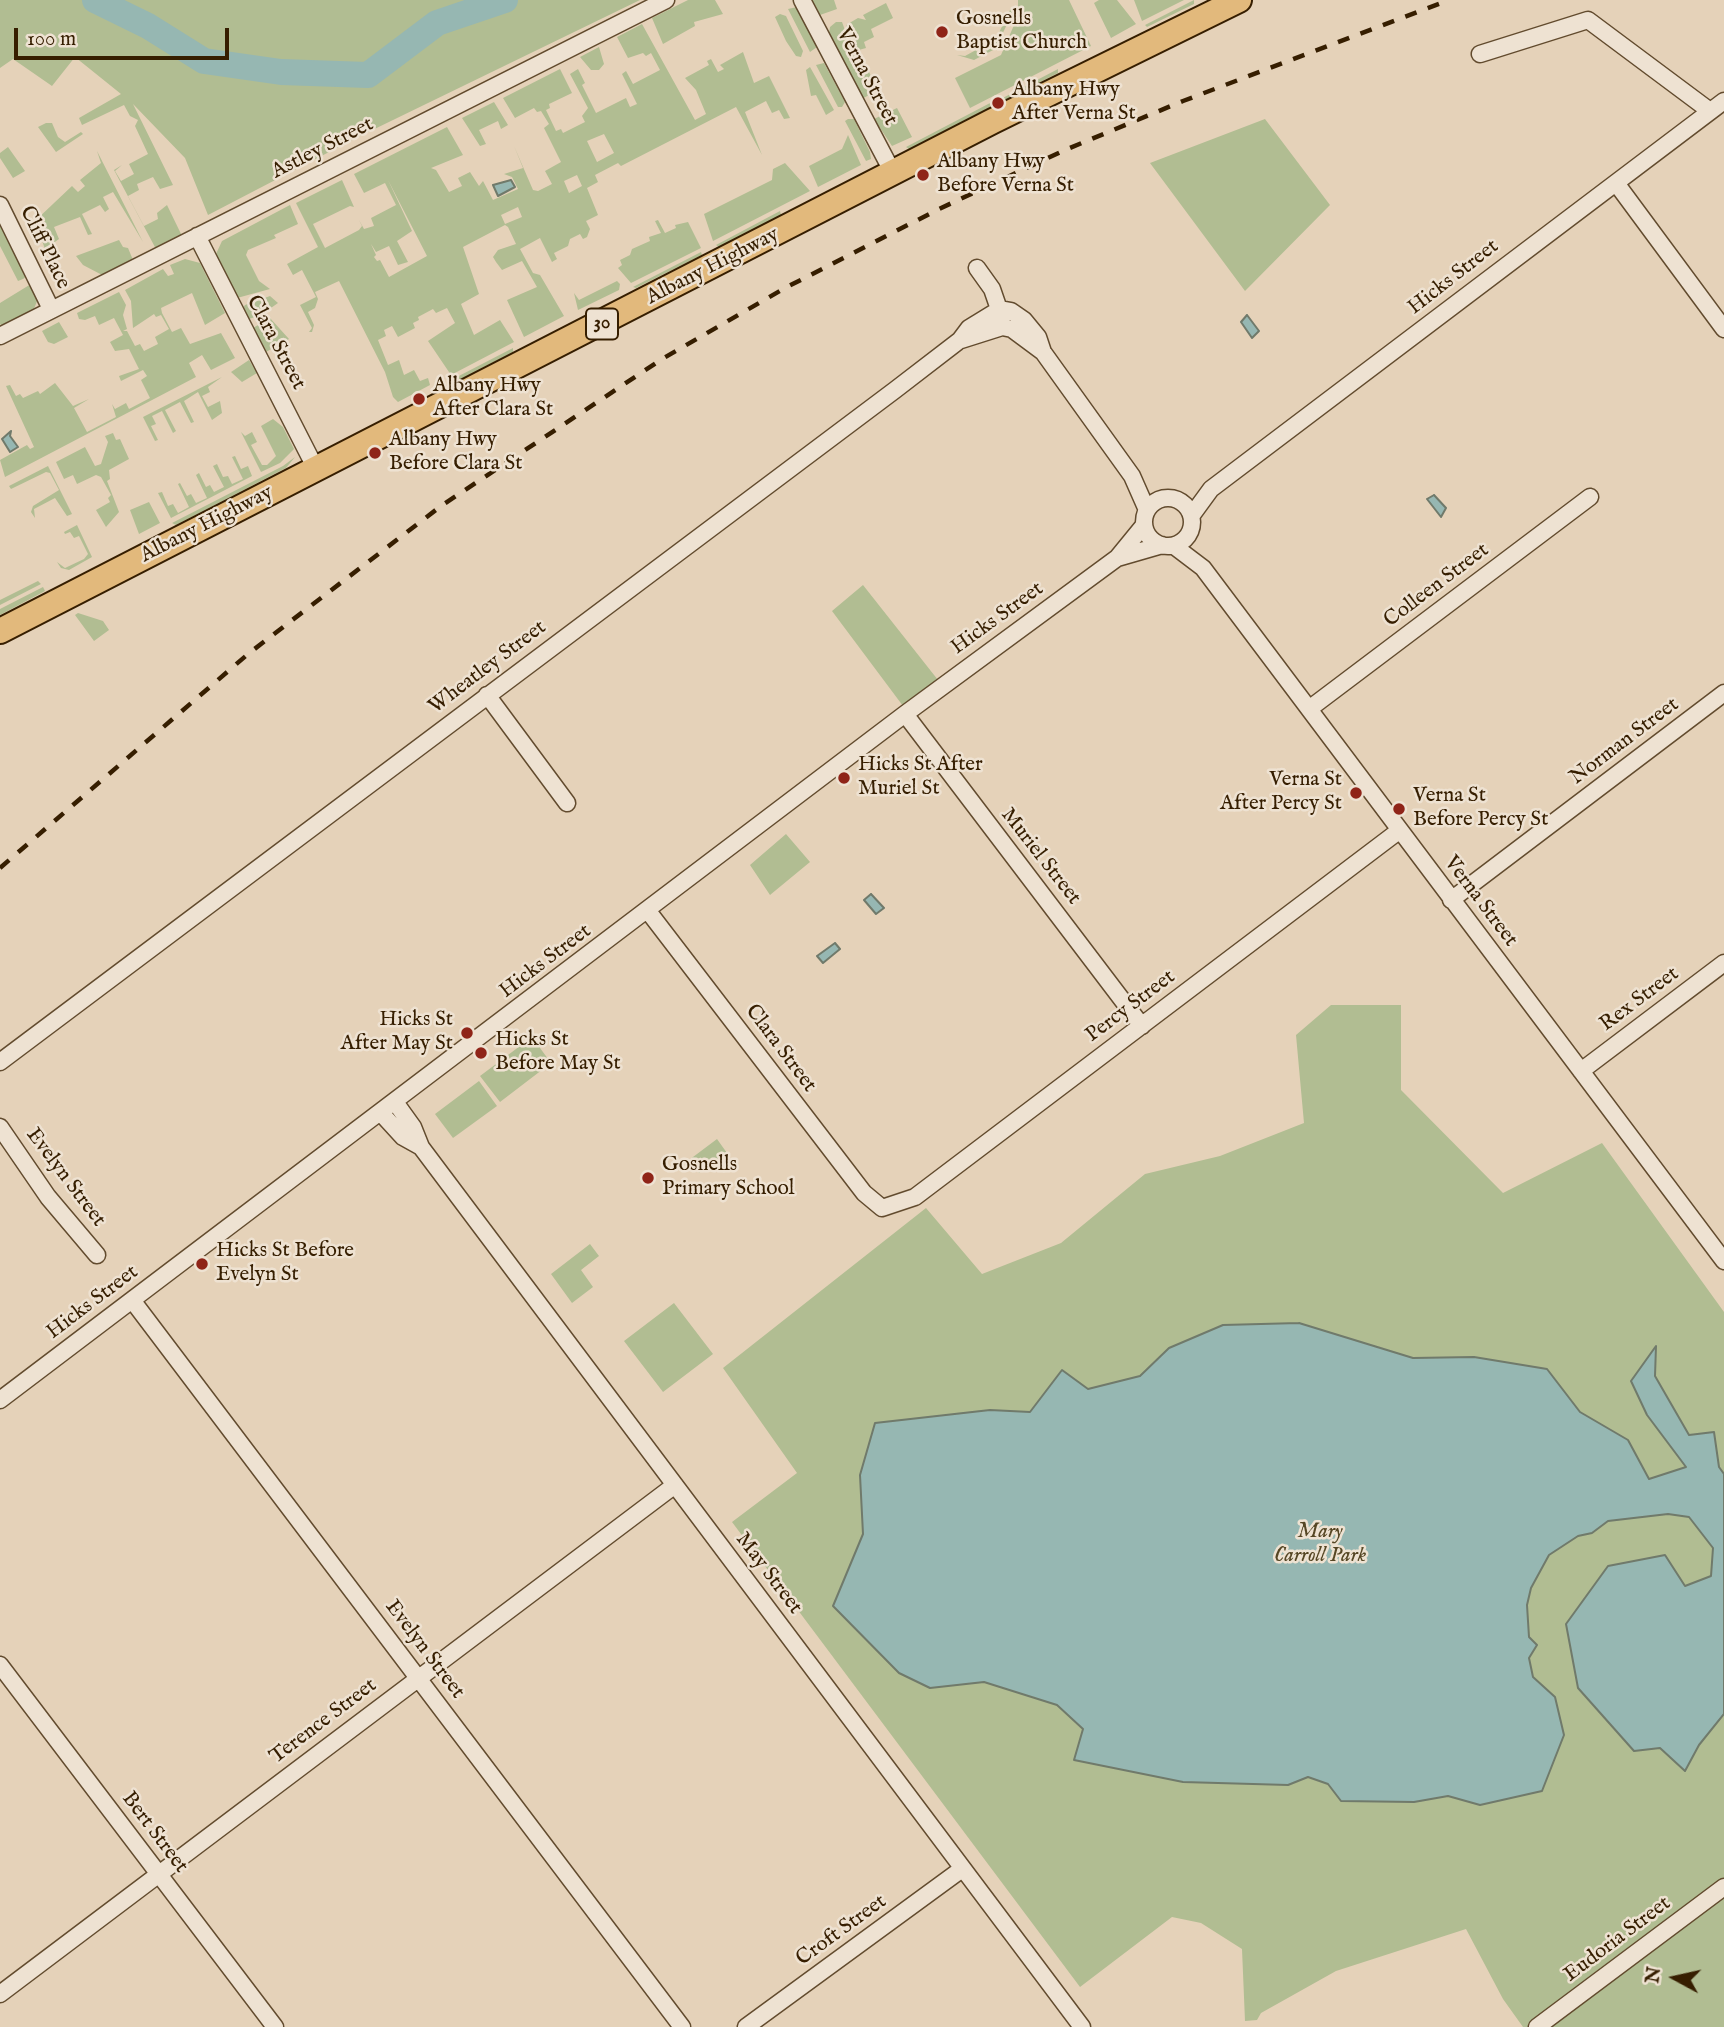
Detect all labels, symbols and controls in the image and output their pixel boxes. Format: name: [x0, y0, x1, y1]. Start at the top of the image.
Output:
place label: Gosnells Baptist Church: [956, 7, 1087, 57]
scale bar: [18, 14, 233, 58]
street label: Verna Street: [830, 24, 902, 130]
marker: Gosnells Baptist Church: [934, 24, 950, 40]
text: 100 m: [27, 26, 76, 53]
place label: Albany Hwy After Verna St: [1012, 78, 1136, 128]
marker: Albany Hwy After Verna St: [990, 95, 1006, 111]
street label: Astley Street: [268, 113, 378, 185]
place label: Albany Hwy Before Verna St: [937, 150, 1074, 200]
marker: Albany Hwy Before Verna St: [915, 167, 931, 183]
street label: Cliff Place: [13, 202, 75, 294]
street label: Albany Highway: [643, 223, 783, 311]
street label: Hicks Street: [1404, 235, 1504, 321]
street label: Clara Street: [240, 291, 310, 395]
road number: 30: [586, 308, 618, 340]
place label: Albany Hwy After Clara St: [433, 374, 553, 424]
marker: Albany Hwy After Clara St: [411, 391, 427, 407]
place label: Albany Hwy Before Clara St: [389, 428, 522, 478]
marker: Albany Hwy Before Clara St: [367, 445, 383, 461]
street label: Albany Highway: [137, 481, 277, 569]
street label: Colleen Street: [1380, 538, 1494, 634]
street label: Hicks Street: [947, 577, 1049, 661]
street label: Wheatley Street: [424, 616, 552, 720]
street label: Norman Street: [1566, 693, 1684, 791]
place label: Hicks St After Muriel St: [858, 753, 983, 803]
place label: Verna St After Percy St: [1220, 768, 1342, 818]
marker: Hicks St After Muriel St: [836, 770, 852, 786]
place label: Verna St Before Percy St: [1413, 784, 1548, 834]
marker: Verna St After Percy St: [1348, 785, 1364, 801]
marker: Verna St Before Percy St: [1391, 801, 1407, 817]
street label: Muriel Street: [994, 804, 1086, 910]
street label: Verna Street: [1438, 852, 1522, 952]
street label: Hicks Street: [495, 919, 597, 1005]
street label: Rex Street: [1595, 962, 1685, 1038]
street label: Percy Street: [1081, 965, 1181, 1049]
street label: Clara Street: [739, 1000, 821, 1098]
place label: Hicks St After May St: [341, 1008, 453, 1058]
marker: Hicks St After May St: [459, 1025, 475, 1041]
place label: Hicks St Before May St: [495, 1028, 621, 1078]
marker: Hicks St Before May St: [473, 1045, 489, 1061]
street label: Evelyn Street: [20, 1124, 110, 1232]
place label: Gosnells Primary School: [662, 1153, 795, 1203]
marker: Gosnells Primary School: [640, 1170, 656, 1186]
place label: Hicks St Before Evelyn St: [216, 1239, 354, 1289]
marker: Hicks St Before Evelyn St: [194, 1256, 210, 1272]
street label: Hicks Street: [42, 1260, 144, 1346]
park label: Mary Carroll Park: [1274, 1520, 1366, 1570]
street label: May Street: [729, 1528, 807, 1620]
street label: Evelyn Street: [379, 1596, 469, 1704]
street label: Terence Street: [266, 1674, 382, 1770]
street label: Bert Street: [115, 1787, 193, 1879]
street label: Croft Street: [792, 1890, 892, 1972]
street label: Eudoria Street: [1560, 1892, 1676, 1988]
north arrow: [1640, 1943, 1710, 2013]
text: N: [1641, 1965, 1667, 1985]

